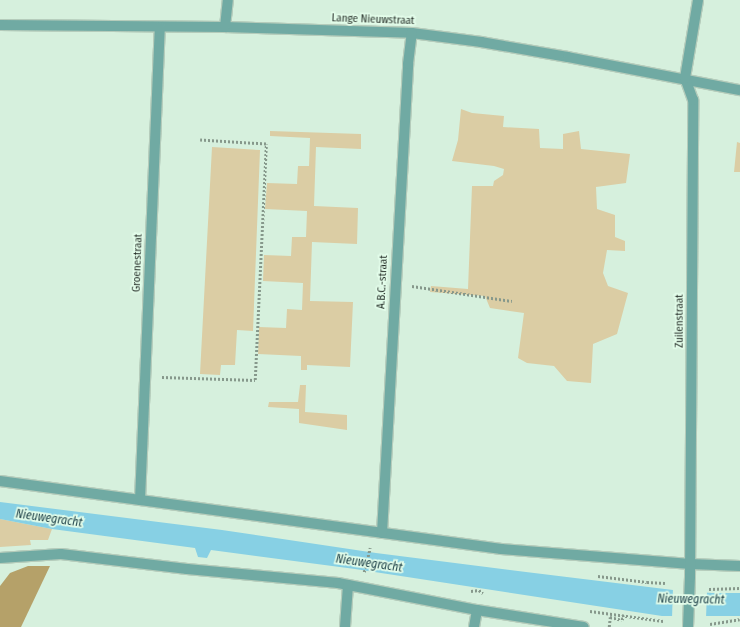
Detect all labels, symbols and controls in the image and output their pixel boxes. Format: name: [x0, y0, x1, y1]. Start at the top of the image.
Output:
street label: Lange Nieuwstraat: [331, 12, 415, 28]
street label: Groenestraat: [130, 234, 146, 292]
street label: A.B.C.-straat: [375, 255, 391, 309]
street label: Zuilenstraat: [673, 294, 687, 348]
water label: Nieuwegracht: [15, 507, 83, 531]
water label: Nieuwegracht: [335, 552, 403, 576]
water label: Nieuwegracht: [657, 592, 725, 608]

